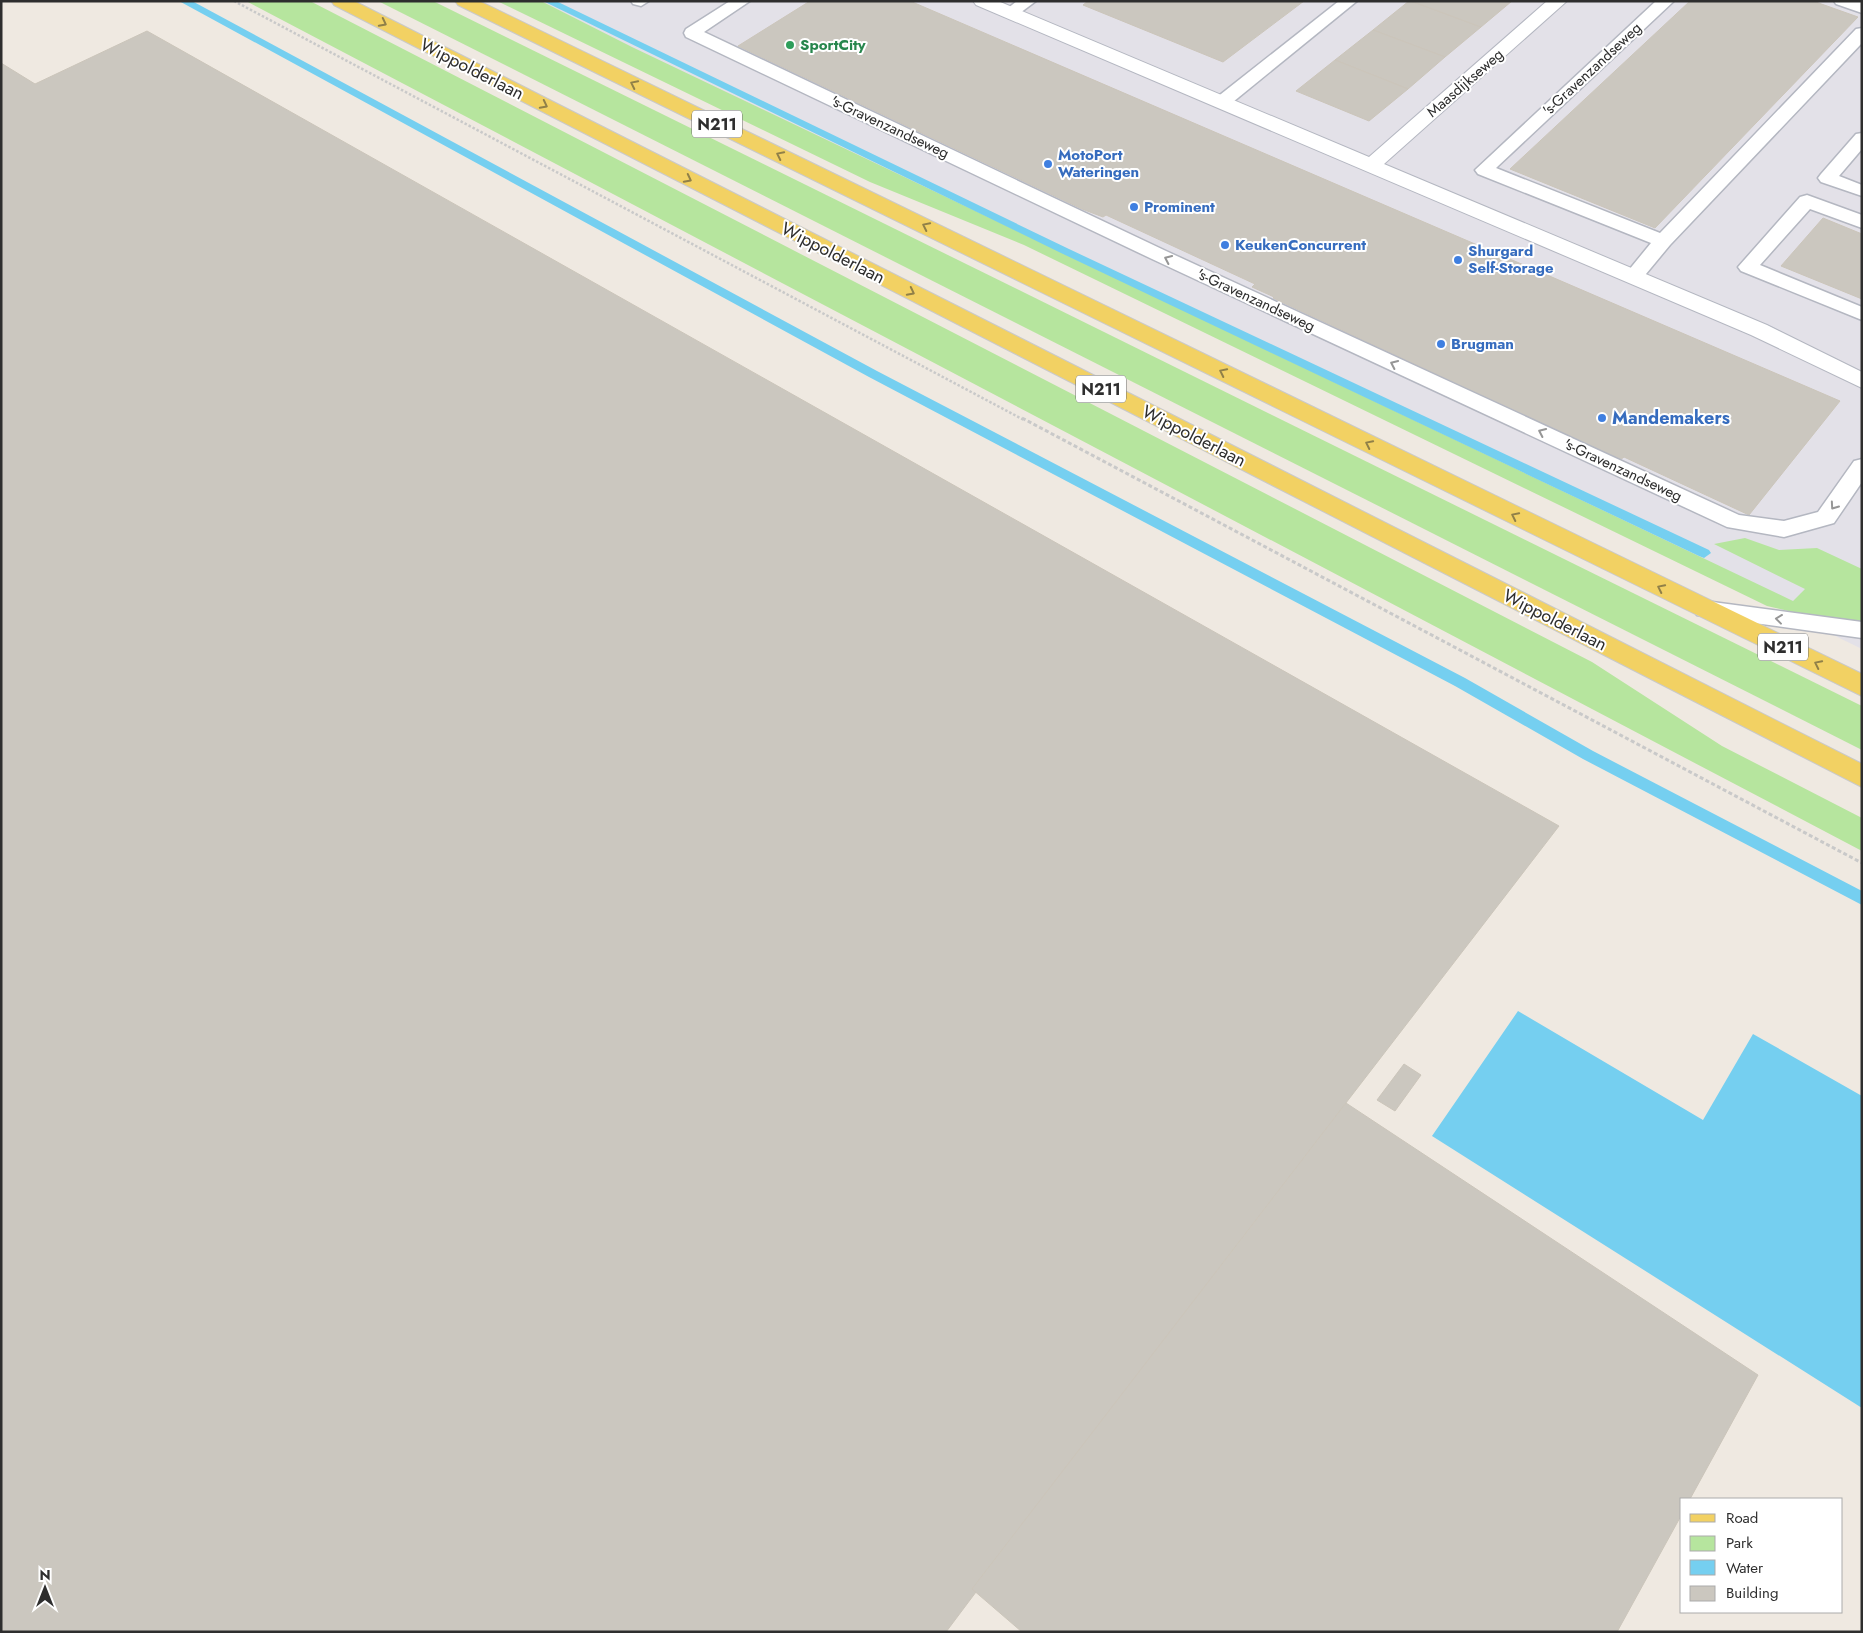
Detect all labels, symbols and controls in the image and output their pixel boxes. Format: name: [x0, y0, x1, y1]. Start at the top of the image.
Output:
one-way arrow: [378, 17, 387, 27]
street label: 's-Gravenzandseweg: [1538, 17, 1646, 121]
street label: Wippolderlaan: [415, 32, 529, 106]
place label: SportCity: [800, 34, 866, 56]
marker: SportCity: [784, 39, 796, 51]
street label: Maasdijkseweg: [1422, 43, 1508, 123]
one-way arrow: [630, 80, 639, 90]
street label: 's-Gravenzandseweg: [827, 90, 953, 164]
one-way arrow: [538, 99, 547, 109]
road number: N211: [692, 110, 742, 138]
place label: MotoPort Wateringen: [1058, 144, 1139, 183]
one-way arrow: [776, 151, 785, 161]
marker: MotoPort Wateringen: [1042, 158, 1054, 170]
one-way arrow: [683, 173, 692, 183]
place label: Prominent: [1144, 196, 1215, 218]
marker: Prominent: [1128, 201, 1140, 213]
street label: Wippolderlaan: [776, 216, 890, 290]
one-way arrow: [922, 222, 931, 232]
place label: KeukenConcurrent: [1235, 234, 1366, 256]
marker: KeukenConcurrent: [1219, 239, 1231, 251]
place label: Shurgard Self-Storage: [1468, 240, 1554, 279]
marker: Shurgard Self-Storage: [1452, 254, 1464, 266]
one-way arrow: [1164, 255, 1173, 265]
street label: 's-Gravenzandseweg: [1193, 263, 1319, 337]
one-way arrow: [906, 286, 915, 296]
place label: Brugman: [1451, 333, 1514, 355]
marker: Brugman: [1435, 338, 1447, 350]
one-way arrow: [1390, 359, 1399, 370]
one-way arrow: [1220, 369, 1229, 379]
road number: N211: [1076, 376, 1126, 402]
street label: Wippolderlaan: [1137, 399, 1251, 473]
place label: Mandemakers: [1612, 405, 1730, 431]
marker: Mandemakers: [1596, 412, 1608, 424]
one-way arrow: [1538, 428, 1547, 438]
street label: 's-Gravenzandseweg: [1560, 433, 1686, 507]
one-way arrow: [1365, 440, 1374, 450]
one-way arrow: [1831, 500, 1840, 510]
one-way arrow: [1511, 512, 1520, 522]
street label: Wippolderlaan: [1498, 583, 1612, 657]
one-way arrow: [1657, 583, 1666, 594]
one-way arrow: [1774, 614, 1782, 625]
road number: N211: [1758, 634, 1808, 660]
one-way arrow: [1814, 660, 1823, 671]
legend: [1680, 1498, 1843, 1613]
text: Road: [1726, 1507, 1758, 1529]
text: Park: [1726, 1532, 1753, 1554]
text: Water: [1726, 1557, 1764, 1579]
north arrow: [20, 1563, 70, 1613]
text: N: [39, 1565, 51, 1585]
text: Building: [1726, 1582, 1778, 1604]

